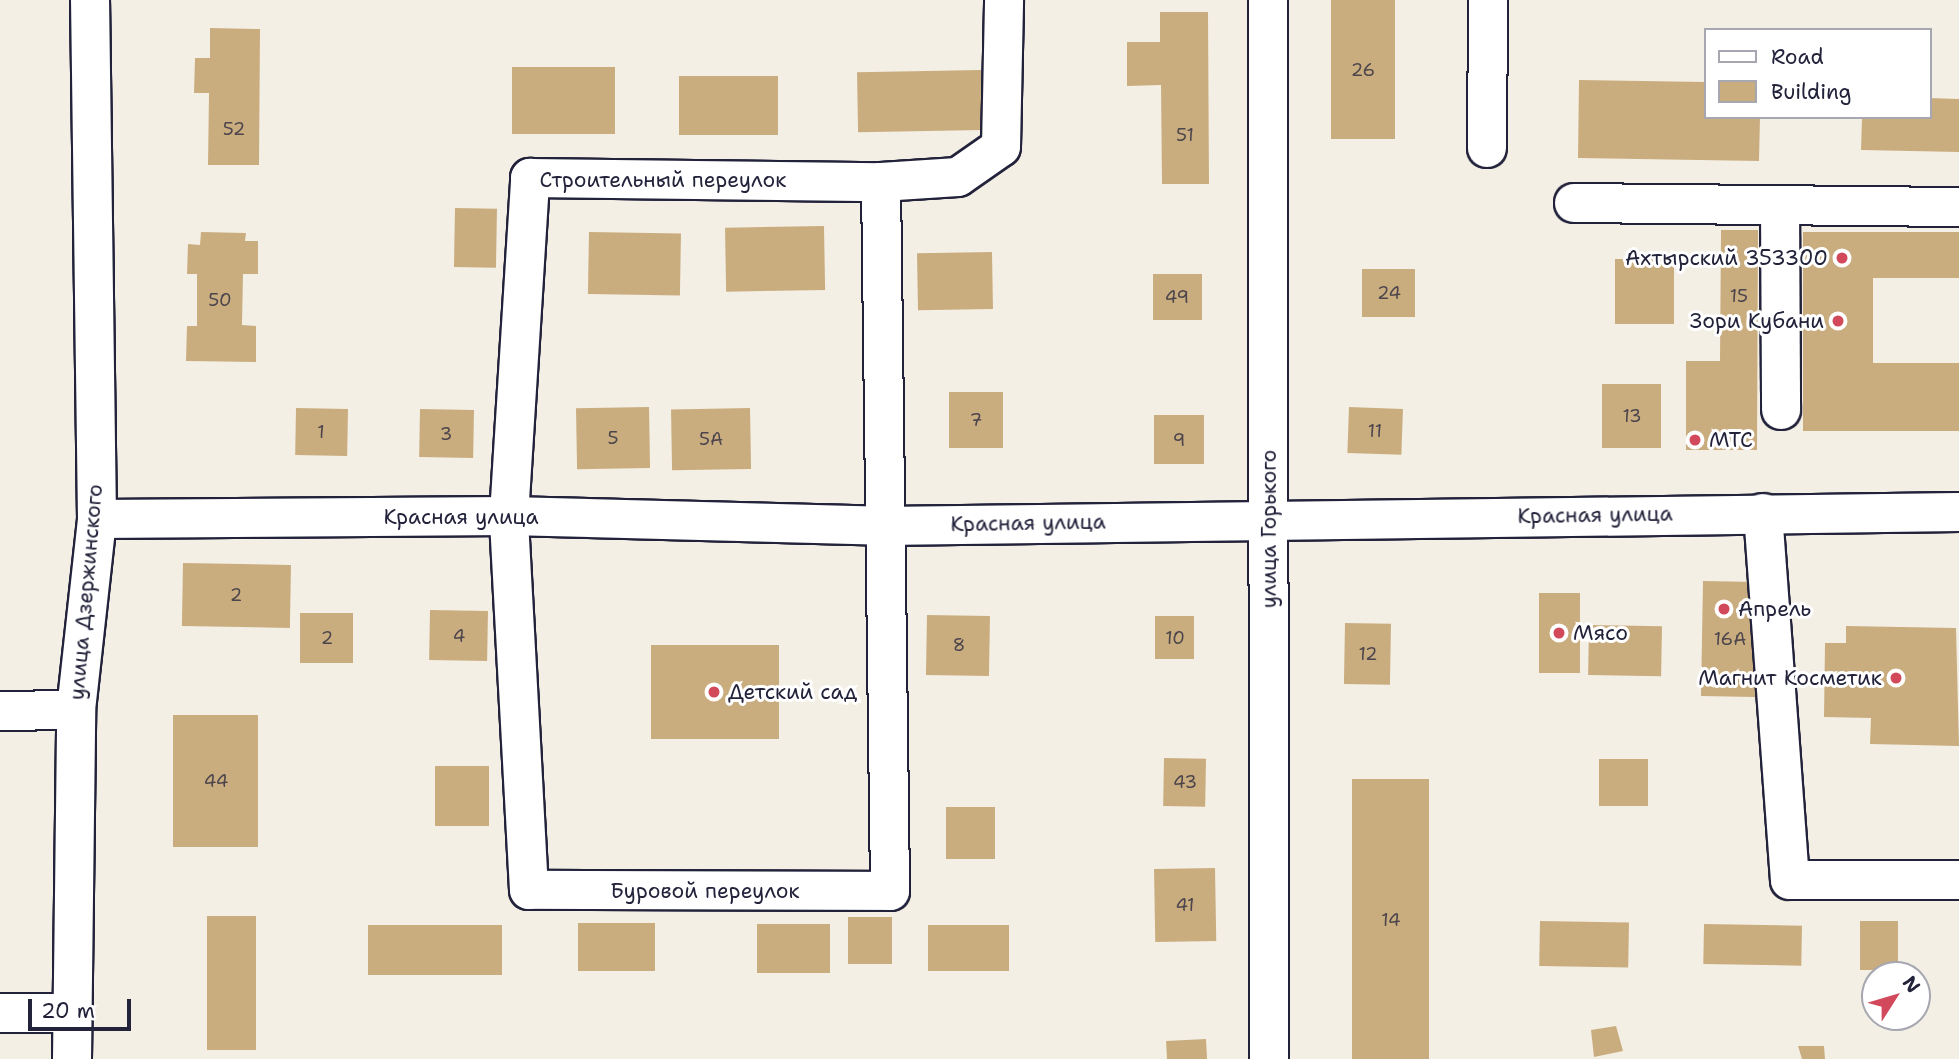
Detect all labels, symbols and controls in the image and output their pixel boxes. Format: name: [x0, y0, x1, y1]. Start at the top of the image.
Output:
legend: [1703, 28, 1931, 119]
text: Road: [1771, 43, 1824, 71]
house number: 26: [1351, 59, 1375, 81]
text: Building: [1771, 78, 1851, 106]
house number: 52: [223, 118, 245, 140]
house number: 51: [1176, 124, 1194, 146]
street label: Строительный переулок: [540, 167, 786, 193]
place label: Ахтырский 353300: [1625, 245, 1828, 271]
marker: Ахтырский 353300: [1834, 250, 1850, 266]
house number: 24: [1377, 282, 1401, 304]
house number: 15: [1730, 285, 1748, 307]
house number: 49: [1165, 286, 1189, 308]
house number: 50: [208, 289, 232, 311]
place label: Зори Кубани: [1690, 308, 1824, 334]
marker: Зори Кубани: [1830, 313, 1846, 329]
house number: 13: [1622, 405, 1642, 427]
house number: 7: [970, 409, 982, 431]
house number: 11: [1368, 420, 1382, 442]
house number: 1: [317, 421, 325, 443]
house number: 3: [440, 423, 452, 445]
house number: 5: [607, 427, 619, 449]
place label: МТС: [1709, 427, 1753, 453]
house number: 5А: [699, 428, 723, 450]
house number: 9: [1173, 429, 1185, 451]
marker: МТС: [1687, 432, 1703, 448]
street label: улица Горького: [1256, 450, 1282, 608]
street label: улица Дзержинского: [64, 483, 108, 701]
street label: Красная улица: [1517, 501, 1673, 529]
street label: Красная улица: [383, 504, 539, 530]
street label: Красная улица: [950, 509, 1106, 537]
house number: 2: [230, 584, 242, 606]
place label: Апрель: [1738, 596, 1811, 622]
marker: Апрель: [1716, 601, 1732, 617]
place label: Мясо: [1573, 620, 1628, 646]
house number: 4: [453, 625, 465, 647]
marker: Мясо: [1551, 625, 1567, 641]
house number: 2: [321, 627, 333, 649]
house number: 10: [1165, 627, 1185, 649]
house number: 16А: [1714, 628, 1746, 650]
house number: 8: [953, 634, 965, 656]
house number: 12: [1358, 643, 1378, 665]
place label: Магнит Косметик: [1698, 665, 1882, 691]
marker: Магнит Косметик: [1888, 670, 1904, 686]
place label: Детский сад: [728, 679, 857, 705]
marker: Детский сад: [706, 684, 722, 700]
house number: 44: [204, 770, 228, 792]
house number: 43: [1173, 771, 1197, 793]
street label: Буровой переулок: [610, 878, 800, 904]
house number: 41: [1175, 894, 1195, 916]
house number: 14: [1381, 909, 1401, 931]
north arrow: [1861, 961, 1931, 1031]
text: N: [1897, 971, 1926, 998]
scale bar: [32, 986, 135, 1030]
text: 20 m: [41, 997, 95, 1025]

